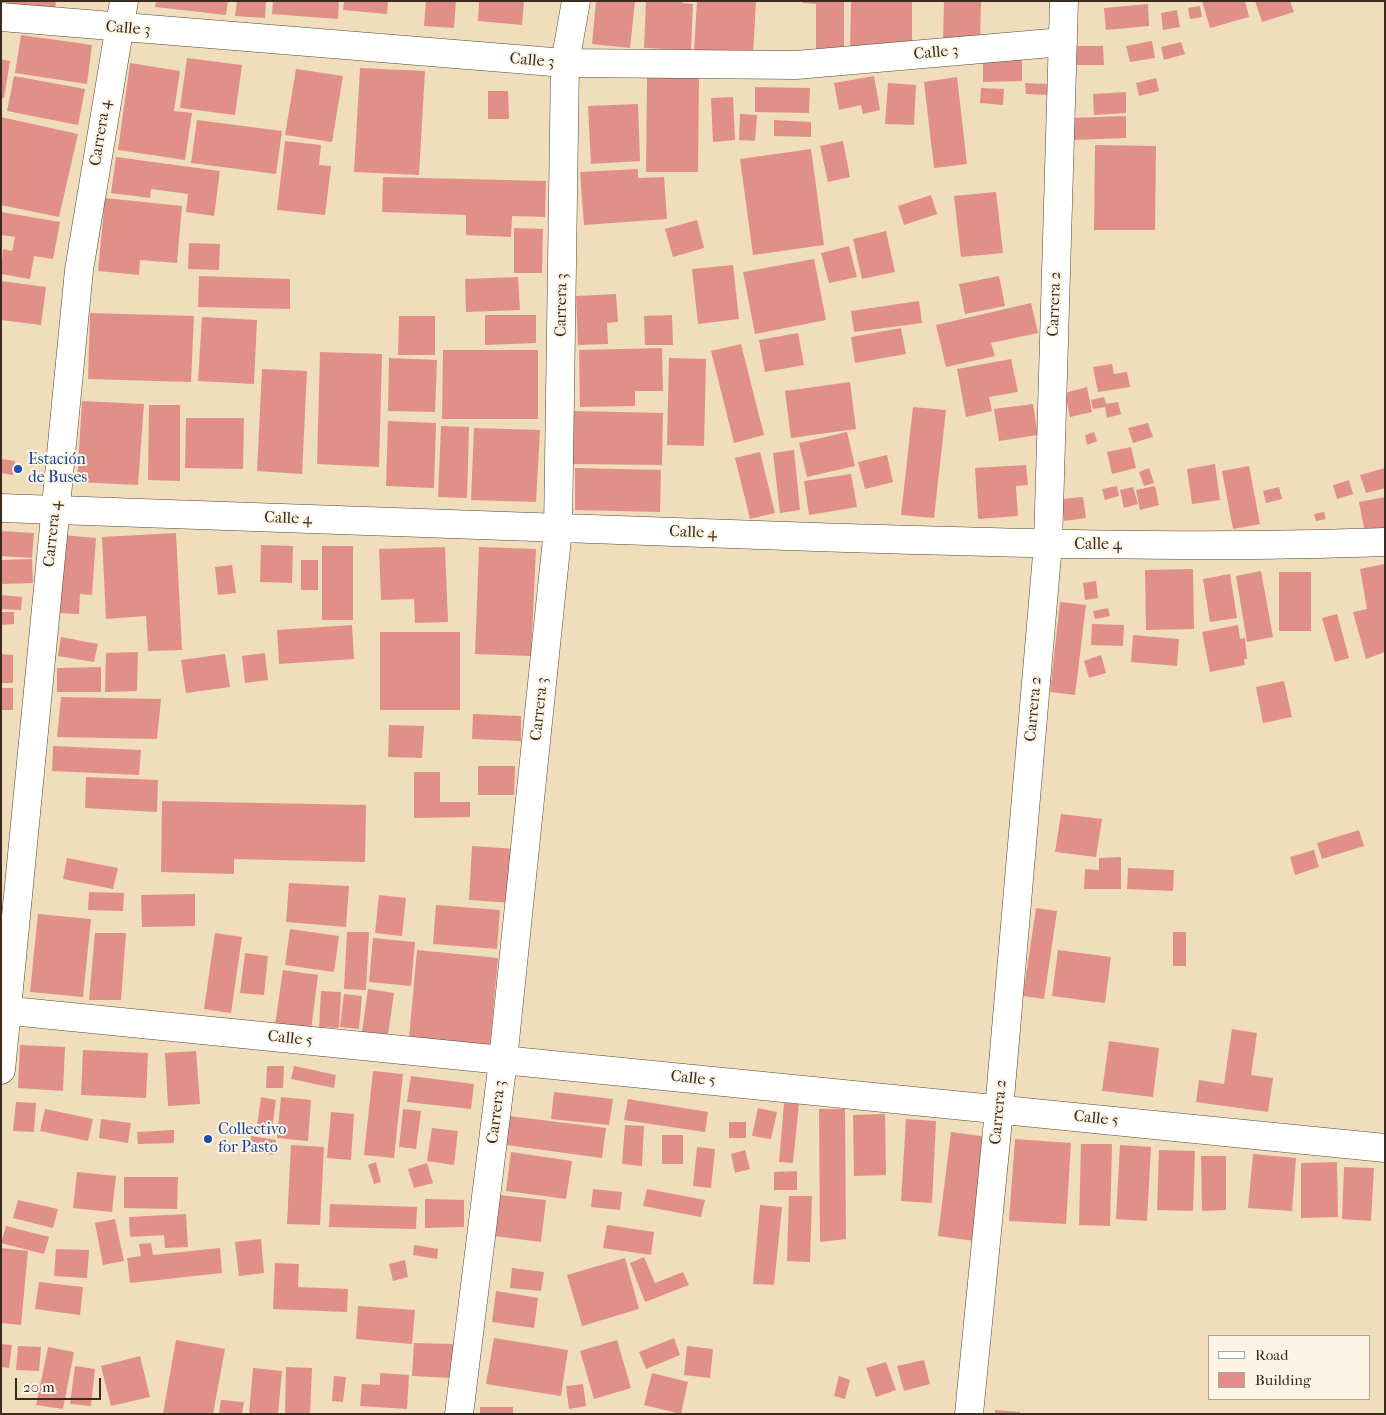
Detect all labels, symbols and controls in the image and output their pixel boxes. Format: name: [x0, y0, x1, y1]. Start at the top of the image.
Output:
street label: Calle 3: [105, 17, 151, 41]
street label: Calle 3: [913, 41, 959, 65]
street label: Calle 3: [509, 49, 555, 73]
street label: Carrera 4: [86, 99, 116, 167]
street label: Carrera 2: [1044, 271, 1066, 337]
street label: Carrera 3: [552, 273, 572, 337]
place label: Estación de Buses: [28, 450, 87, 488]
marker: Estación de Buses: [12, 463, 24, 475]
street label: Carrera 4: [40, 500, 66, 568]
street label: Calle 4: [264, 509, 312, 529]
street label: Calle 4: [669, 523, 717, 543]
street label: Calle 4: [1074, 535, 1122, 555]
street label: Carrera 3: [527, 676, 553, 742]
street label: Carrera 2: [1022, 676, 1046, 742]
street label: Calle 5: [267, 1027, 313, 1051]
street label: Calle 5: [670, 1067, 716, 1091]
street label: Carrera 3: [484, 1079, 510, 1145]
street label: Carrera 2: [987, 1079, 1011, 1145]
street label: Calle 5: [1073, 1107, 1119, 1131]
place label: Collectivo for Pasto: [218, 1120, 286, 1158]
marker: Collectivo for Pasto: [202, 1133, 214, 1145]
legend: [1208, 1335, 1371, 1400]
text: Road: [1255, 1346, 1288, 1364]
scale bar: [18, 1368, 104, 1400]
text: Building: [1255, 1371, 1311, 1389]
text: 20 m: [23, 1378, 55, 1396]

